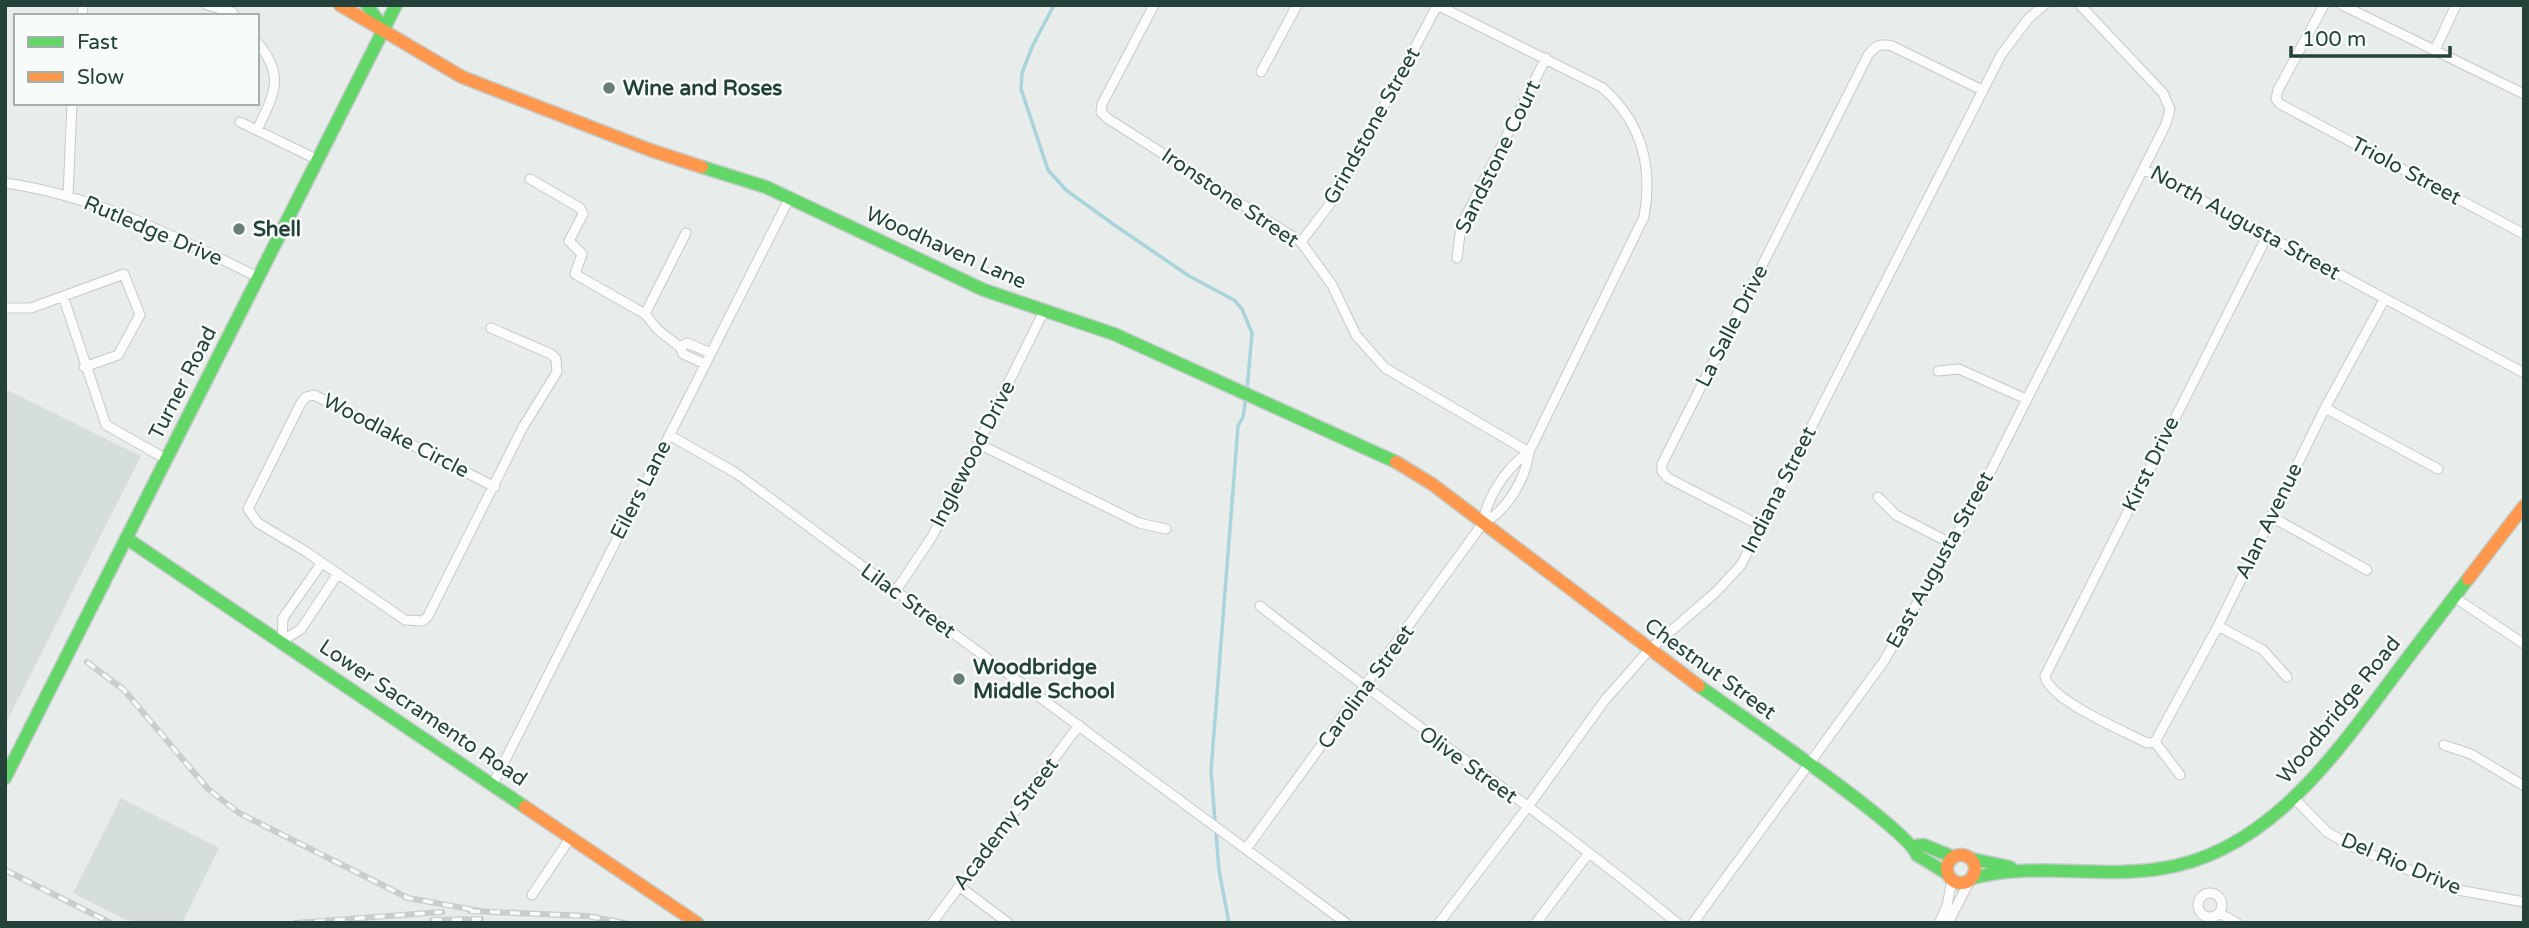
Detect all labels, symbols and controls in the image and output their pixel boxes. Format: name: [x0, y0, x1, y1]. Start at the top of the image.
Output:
legend: [14, 14, 259, 105]
scale bar: [2291, 14, 2450, 58]
text: 100 m: [2302, 27, 2366, 52]
text: Fast: [77, 30, 118, 55]
street label: Grindstone Street: [1318, 43, 1426, 209]
text: Slow: [77, 65, 125, 90]
place label: Wine and Roses: [623, 76, 782, 101]
street label: Sandstone Court: [1450, 76, 1546, 238]
marker: Wine and Roses: [601, 80, 617, 96]
street label: Triolo Street: [2347, 132, 2465, 210]
street label: Ironstone Street: [1157, 143, 1303, 253]
street label: North Augusta Street: [2146, 160, 2344, 286]
street label: Rutledge Drive: [80, 190, 226, 272]
street label: Woodhaven Lane: [862, 201, 1030, 295]
place label: Shell: [253, 217, 301, 242]
marker: Shell: [231, 221, 247, 237]
street label: La Salle Drive: [1691, 261, 1774, 391]
street label: Turner Road: [144, 322, 222, 444]
street label: Inglewood Drive: [925, 376, 1021, 532]
street label: Woodlake Circle: [319, 388, 473, 484]
street label: Kirst Drive: [2117, 412, 2185, 516]
street label: Indiana Street: [1736, 422, 1822, 558]
street label: Eilers Lane: [605, 436, 677, 544]
street label: Alan Avenue: [2230, 459, 2308, 583]
street label: East Augusta Street: [1881, 467, 1999, 653]
street label: Lilac Street: [856, 558, 960, 644]
street label: Chestnut Street: [1639, 613, 1781, 725]
street label: Carolina Street: [1313, 620, 1419, 754]
street label: Woodbridge Road: [2272, 631, 2406, 789]
street label: Lower Sacramento Road: [314, 634, 532, 792]
place label: Woodbridge Middle School: [973, 655, 1115, 704]
marker: Woodbridge Middle School: [951, 671, 967, 687]
street label: Olive Street: [1414, 721, 1522, 809]
street label: Academy Street: [948, 753, 1064, 895]
street label: Del Rio Drive: [2337, 827, 2465, 901]

